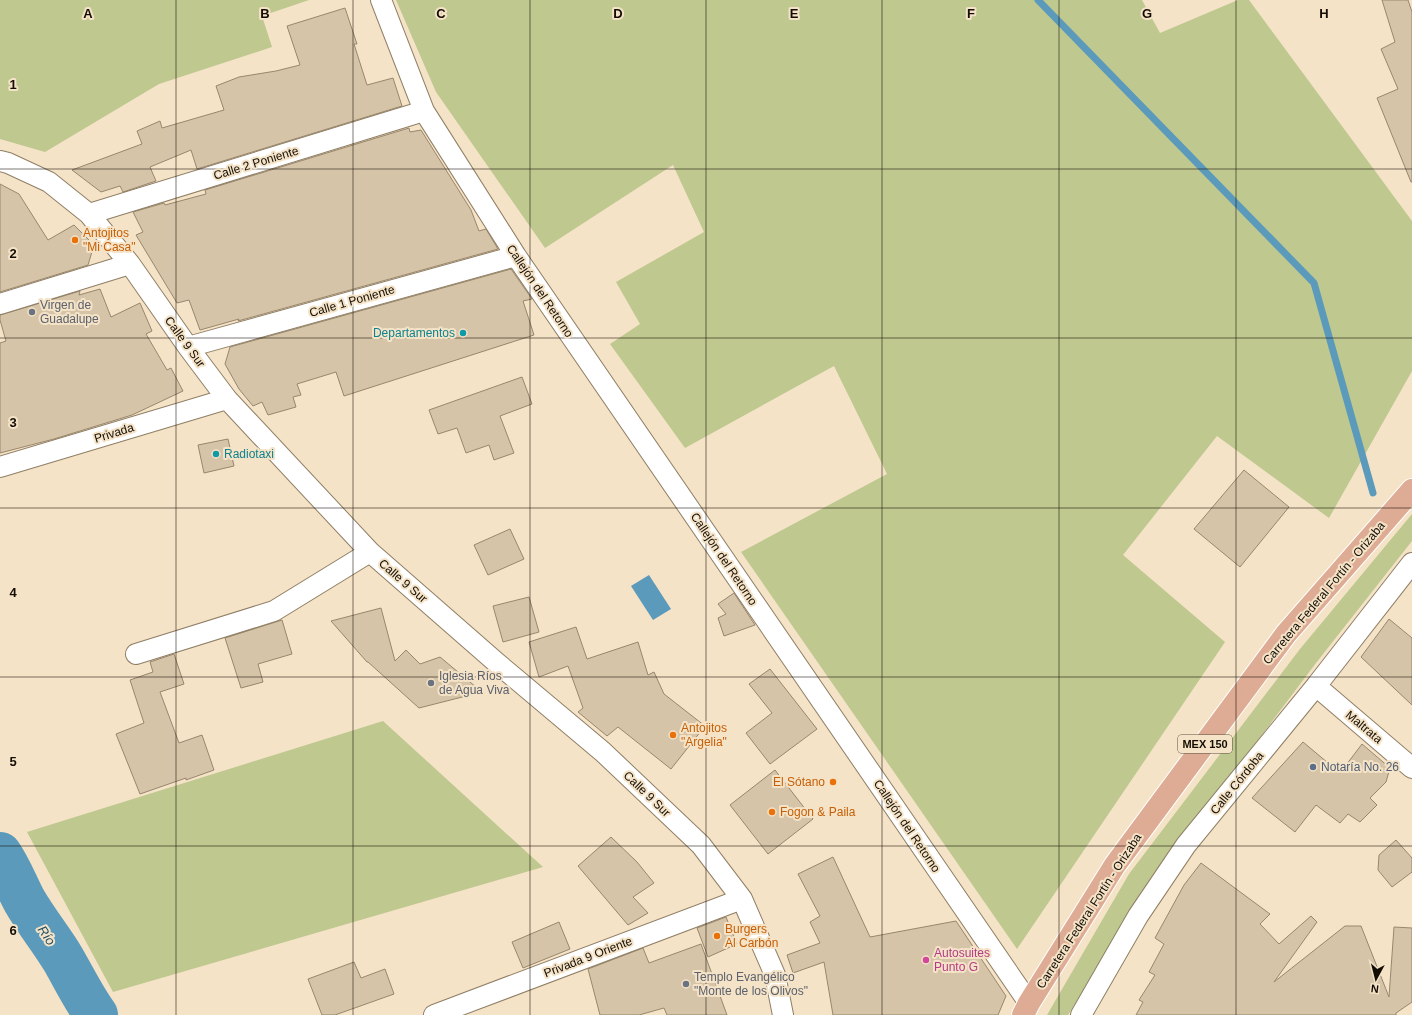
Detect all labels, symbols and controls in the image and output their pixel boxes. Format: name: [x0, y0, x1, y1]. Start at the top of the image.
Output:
text: A: [83, 6, 93, 21]
text: B: [260, 6, 270, 21]
text: C: [436, 6, 446, 21]
text: D: [613, 6, 623, 21]
text: E: [790, 6, 799, 21]
text: F: [967, 6, 975, 21]
text: G: [1142, 6, 1152, 21]
text: H: [1319, 6, 1329, 21]
text: 1: [9, 77, 17, 92]
street label: Calle 2 Poniente: [212, 143, 300, 183]
place label: Antojitos "Mi Casa": [83, 226, 136, 254]
marker: Antojitos "Mi Casa": [70, 235, 80, 245]
street label: Callejón del Retorno: [504, 242, 576, 340]
text: 2: [9, 246, 17, 261]
street label: Calle 1 Poniente: [308, 282, 397, 320]
place label: Virgen de Guadalupe: [40, 298, 99, 326]
marker: Virgen de Guadalupe: [27, 307, 37, 317]
street label: Calle 9 Sur: [162, 314, 208, 370]
place label: Departamentos: [373, 326, 455, 340]
marker: Departamentos: [458, 328, 468, 338]
text: 3: [9, 415, 17, 430]
street label: Privada: [92, 420, 136, 446]
place label: Radiotaxi: [224, 447, 274, 461]
marker: Radiotaxi: [211, 449, 221, 459]
street label: Callejón del Retorno: [688, 510, 760, 608]
street label: Carretera Federal Fortín - Orizaba: [1260, 519, 1388, 667]
street label: Calle 9 Sur: [376, 556, 430, 606]
text: 4: [9, 585, 17, 600]
place label: Iglesia Ríos de Agua Viva: [439, 669, 510, 697]
marker: Iglesia Ríos de Agua Viva: [426, 678, 436, 688]
street label: Maltrata: [1343, 708, 1385, 746]
place label: Antojitos "Argelia": [681, 721, 727, 749]
marker: Antojitos "Argelia": [668, 730, 678, 740]
road number: MEX 150: [1178, 735, 1232, 753]
street label: Calle Córdoba: [1207, 749, 1267, 817]
text: 5: [9, 754, 17, 769]
place label: Notaría No. 26: [1321, 760, 1399, 774]
marker: Notaría No. 26: [1308, 762, 1318, 772]
street label: Calle 9 Sur: [621, 768, 673, 820]
place label: El Sótano: [773, 775, 825, 789]
marker: El Sótano: [828, 777, 838, 787]
street label: Callejón del Retorno: [871, 777, 943, 875]
place label: Fogon & Paila: [780, 805, 856, 819]
marker: Fogon & Paila: [767, 807, 777, 817]
street label: Carretera Federal Fortín - Orizaba: [1034, 831, 1145, 991]
place label: Burgers Al Carbón: [725, 922, 778, 950]
text: 6: [9, 923, 17, 938]
water label: Río: [35, 923, 58, 948]
marker: Burgers Al Carbón: [712, 931, 722, 941]
street label: Privada 9 Oriente: [542, 934, 634, 980]
place label: Autosuites Punto G: [934, 946, 990, 974]
marker: Autosuites Punto G: [921, 955, 931, 965]
north arrow: [1356, 959, 1396, 999]
place label: Templo Evangélico "Monte de los Olivos": [694, 970, 808, 998]
marker: Templo Evangélico "Monte de los Olivos": [681, 979, 691, 989]
text: N: [1370, 982, 1379, 995]

